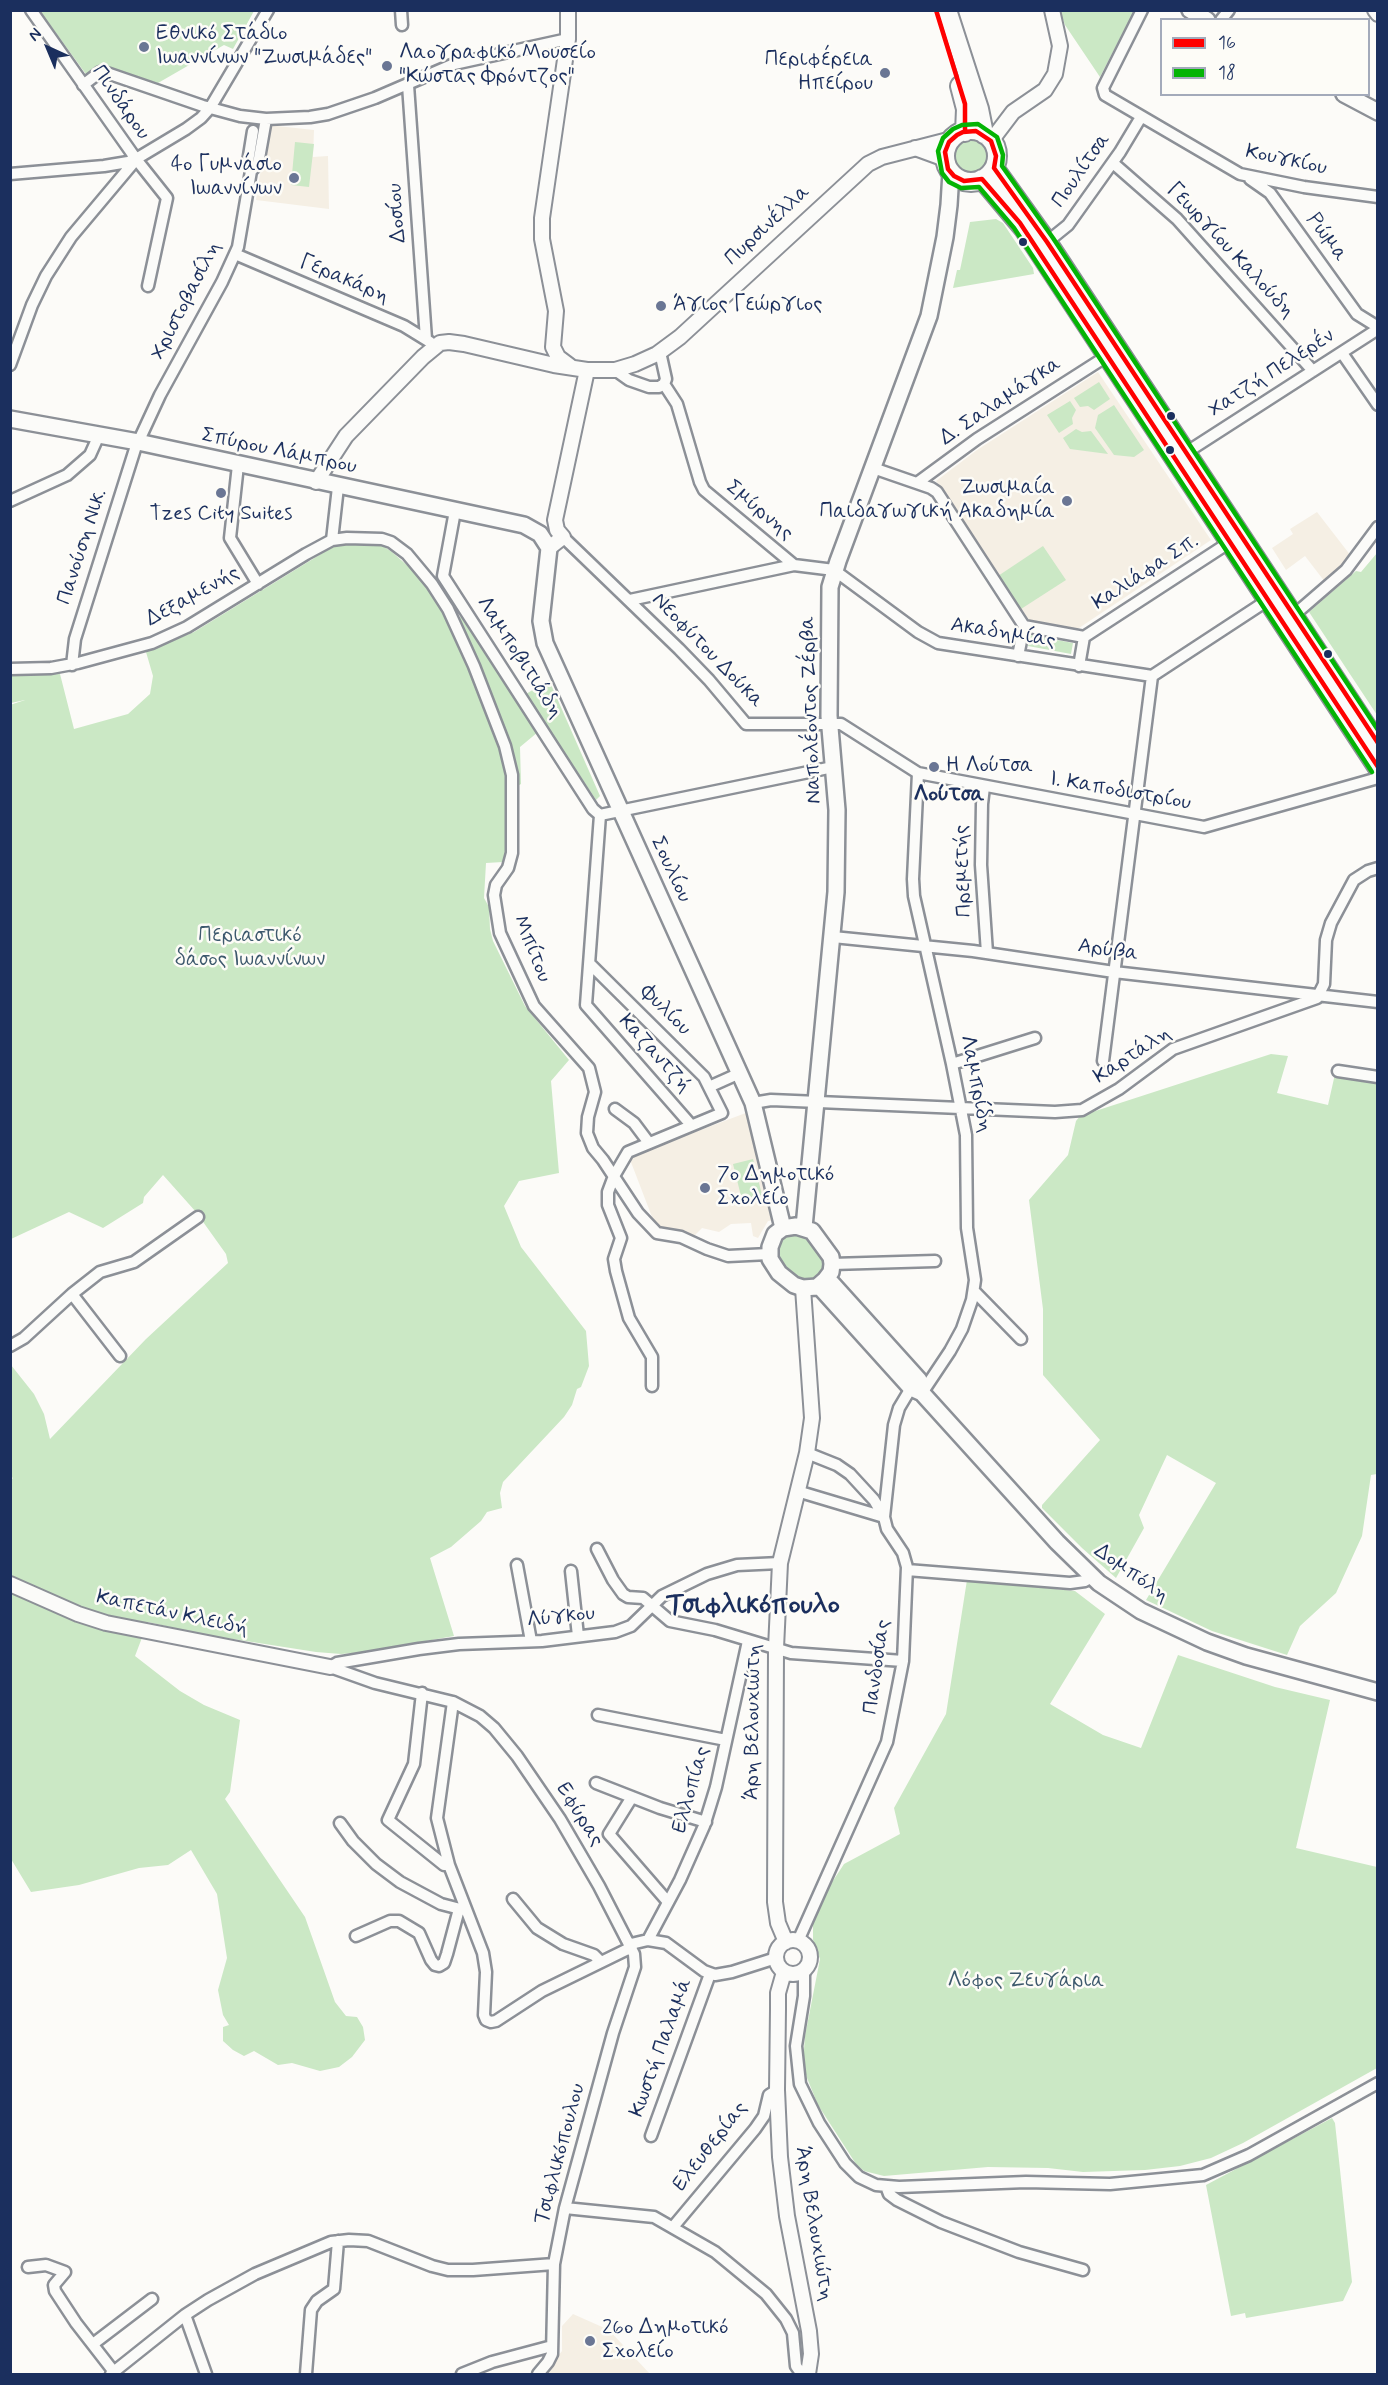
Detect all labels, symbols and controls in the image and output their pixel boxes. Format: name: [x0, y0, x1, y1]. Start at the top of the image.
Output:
north arrow: [18, 18, 78, 78]
legend: [1160, 18, 1370, 96]
place label: Εθνικό Στάδιο Ιωαννίνων "Ζωσιμάδες": [156, 22, 372, 72]
text: N: [24, 23, 46, 46]
text: 16: [1218, 31, 1236, 55]
marker: Εθνικό Στάδιο Ιωαννίνων "Ζωσιμάδες": [137, 40, 151, 54]
place label: Λαογραφικό Μουσείο "Κώστας Φρόντζος": [399, 41, 596, 91]
place label: Περιφέρεια Ηπείρου: [765, 48, 873, 98]
marker: Λαογραφικό Μουσείο "Κώστας Φρόντζος": [380, 59, 394, 73]
street label: Πινδάρου: [85, 61, 155, 145]
text: 18: [1218, 61, 1236, 85]
marker: Περιφέρεια Ηπείρου: [878, 66, 892, 80]
street label: Πουλίτσα: [1047, 129, 1117, 213]
street label: Κουγκίου: [1243, 140, 1329, 182]
place label: 4ο Γυμνάσιο Ιωαννίνων: [171, 153, 282, 203]
marker: 4ο Γυμνάσιο Ιωαννίνων: [287, 171, 301, 185]
street label: Γεωργίου Καλούδη: [1161, 178, 1299, 324]
street label: Πυρσινέλλα: [720, 180, 816, 272]
street label: Δοσίου: [383, 182, 413, 244]
street label: Ρώμα: [1300, 209, 1352, 267]
unlabelled marker: [1017, 236, 1029, 248]
street label: Χριστοβασίλη: [146, 237, 228, 365]
street label: Γερακάρη: [295, 250, 393, 310]
place label: Άγιος Γεώργιος: [673, 293, 822, 319]
marker: Άγιος Γεώργιος: [654, 299, 668, 313]
street label: Χατζή Πελερέν: [1204, 324, 1340, 424]
street label: Δ. Σαλαμάγκα: [936, 352, 1066, 452]
unlabelled marker: [1165, 410, 1177, 422]
street label: Σπύρου Λάμπρου: [199, 423, 359, 481]
unlabelled marker: [1164, 444, 1176, 456]
street label: Σμύρνης: [720, 475, 798, 547]
place label: Ζωσιμαία Παιδαγωγική Ακαδημία: [819, 476, 1055, 526]
street label: Πανούση Νικ.: [52, 486, 114, 608]
marker: Tzes City Suites: [214, 486, 228, 500]
marker: Ζωσιμαία Παιδαγωγική Ακαδημία: [1060, 494, 1074, 508]
place label: Tzes City Suites: [150, 502, 292, 528]
street label: Καλιάφα Σπ.: [1088, 529, 1204, 617]
street label: Δεξαμενής: [142, 561, 244, 633]
street label: Νεοφύτου Δούκα: [646, 588, 768, 714]
street label: Λαμποβιτιάδη: [470, 592, 568, 724]
street label: Ακαδημίας: [949, 613, 1057, 655]
street label: Ναπολέοντος Ζέρβα: [796, 616, 828, 804]
unlabelled marker: [1322, 648, 1334, 660]
place label: Η Λούτσα: [946, 754, 1033, 780]
marker: Η Λούτσα: [927, 760, 941, 774]
street label: Ι. Καποδιστρίου: [1047, 767, 1193, 817]
district label: Λούτσα: [914, 782, 984, 808]
street label: Πρεμετής: [950, 824, 978, 918]
street label: Σουλίου: [644, 833, 696, 907]
street label: Μπίτου: [506, 912, 556, 986]
park label: Περιαστικό δάσος Ιωαννίνων: [175, 924, 325, 974]
street label: Αρύβα: [1076, 934, 1140, 968]
street label: Φυλίου: [634, 980, 696, 1042]
street label: Καζαντζή: [612, 1010, 696, 1098]
street label: Καρτάλη: [1090, 1022, 1176, 1090]
street label: Λαμπρίδη: [953, 1033, 997, 1135]
place label: 7ο Δημοτικό Σχολείο: [717, 1163, 834, 1213]
marker: 7ο Δημοτικό Σχολείο: [698, 1181, 712, 1195]
street label: Δομπόλη: [1089, 1539, 1173, 1609]
street label: Καπετάν Κλειδή: [94, 1586, 250, 1642]
district label: Τσιφλικόπουλο: [666, 1591, 840, 1623]
street label: Λύγκου: [526, 1602, 596, 1634]
street label: Πανδοσίας: [859, 1618, 897, 1716]
street label: Άρη Βελουχιώτη: [740, 1644, 768, 1800]
street label: Ελλοπίας: [668, 1744, 716, 1836]
street label: Εφύρας: [550, 1778, 608, 1852]
park label: Λόφος Ζευγάρια: [947, 1969, 1105, 1995]
street label: Κωστή Παλαμά: [625, 1975, 699, 2121]
street label: Τσιφλικόπουλου: [530, 2081, 592, 2227]
street label: Ελευθερίας: [668, 2097, 754, 2197]
street label: Άρη Βελουχιώτη: [788, 2145, 838, 2303]
place label: 26ο Δημοτικό Σχολείο: [602, 2316, 728, 2366]
marker: 26ο Δημοτικό Σχολείο: [583, 2334, 597, 2348]

